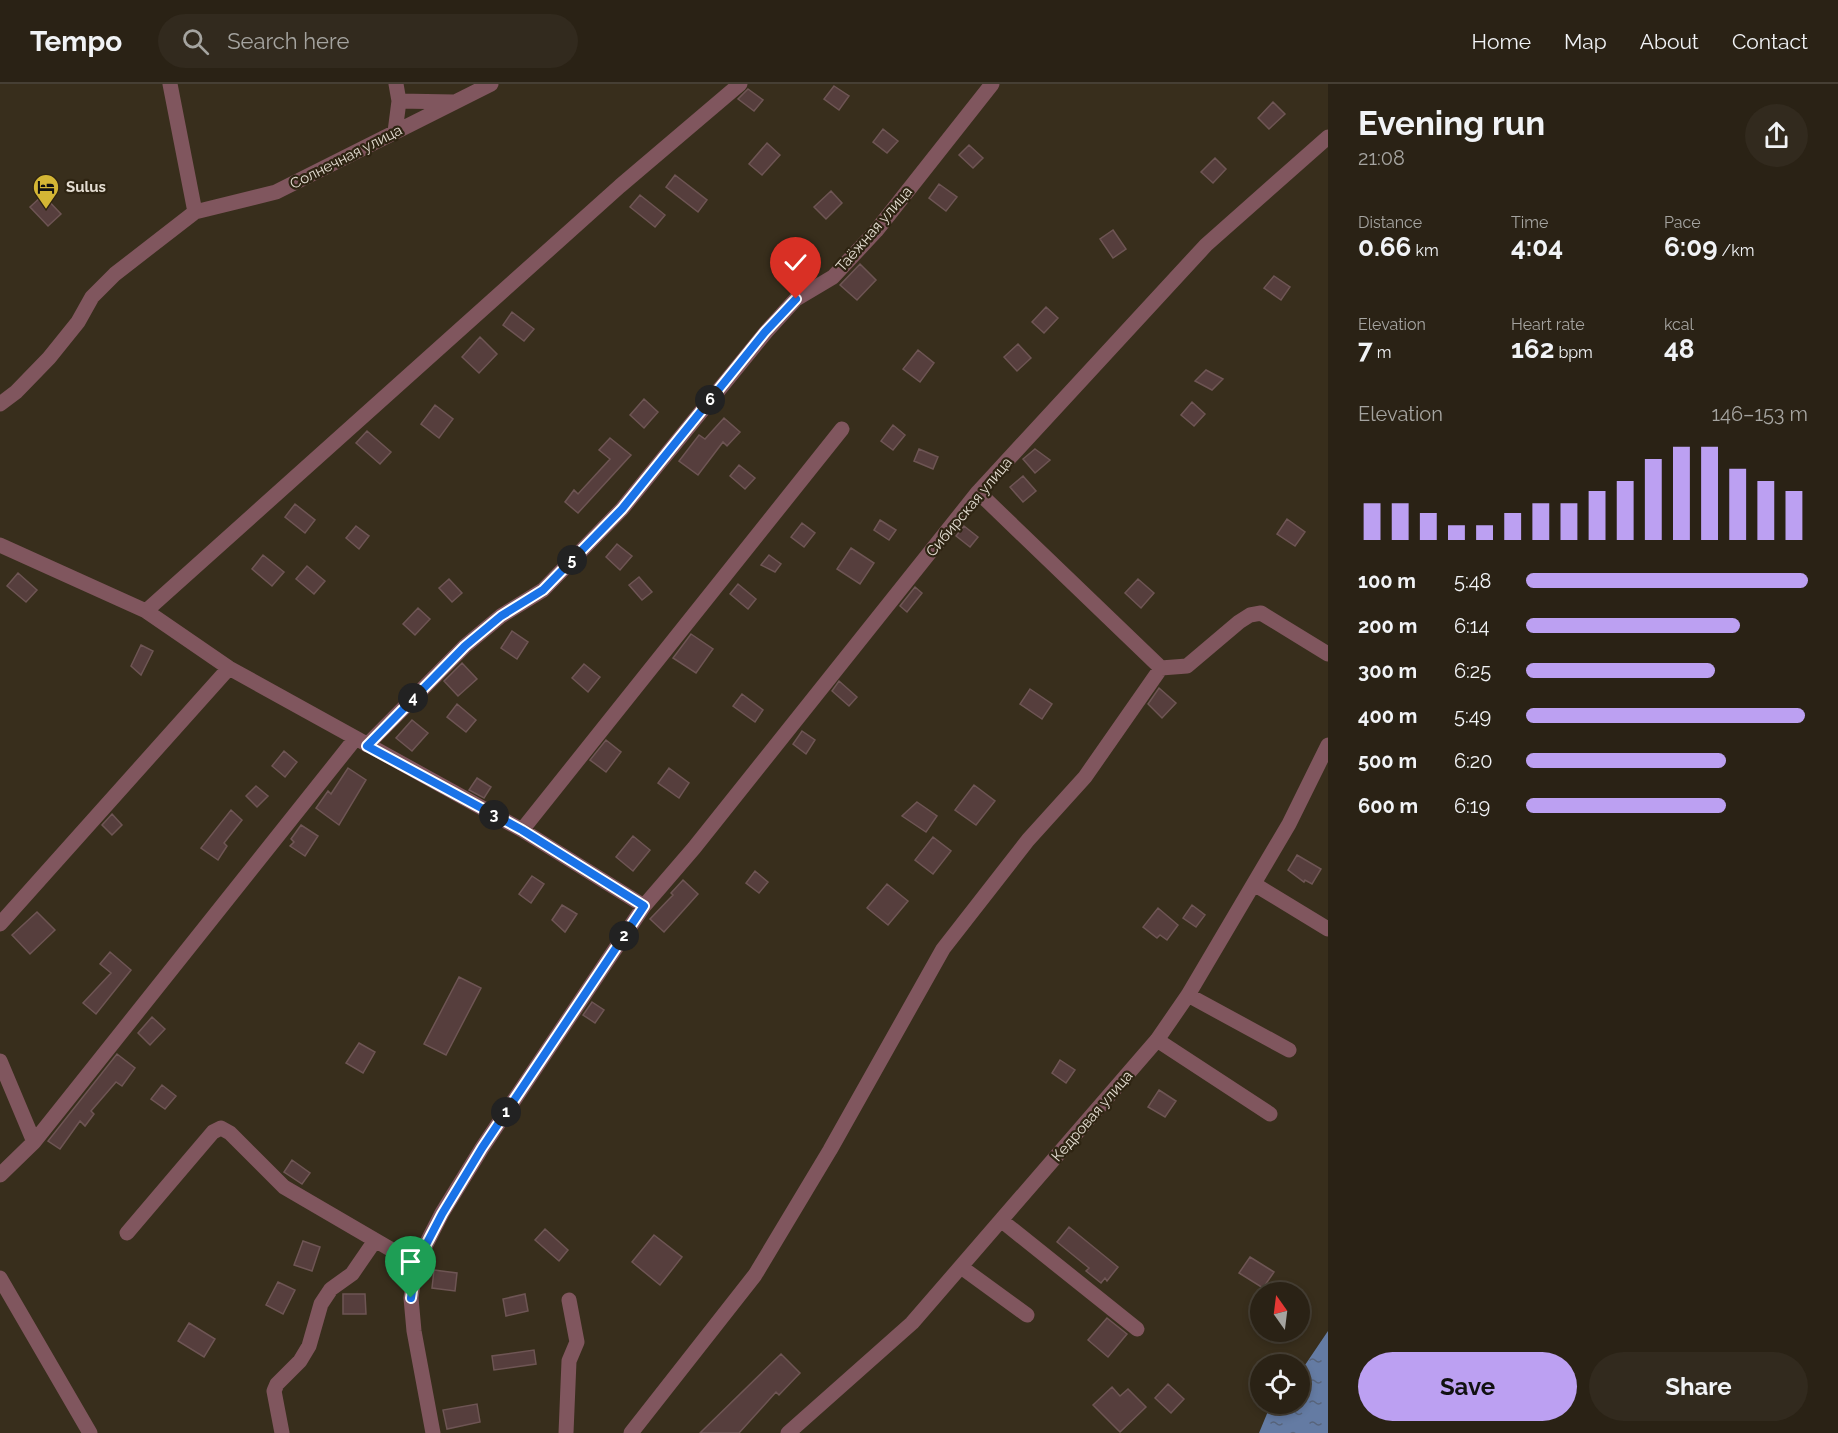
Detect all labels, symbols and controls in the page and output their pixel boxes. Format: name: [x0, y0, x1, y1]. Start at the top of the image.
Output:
search box: [158, 14, 578, 68]
text: Tempo: [30, 25, 122, 58]
icon: search: [179, 25, 212, 58]
text: Search here: [227, 28, 349, 54]
text: Home: [1472, 29, 1531, 54]
text: Map: [1564, 29, 1607, 54]
text: About: [1640, 29, 1699, 54]
text: Contact: [1732, 29, 1808, 54]
text: Evening run: [1358, 104, 1545, 143]
button: share: [1745, 104, 1808, 167]
street label: Солнечная улица: [287, 121, 405, 193]
text: 21:08: [1358, 146, 1405, 170]
hotel icon: Sulus: [31, 172, 61, 210]
place label: Sulus: [66, 178, 106, 196]
street label: Таёжная улица: [832, 183, 916, 275]
text: Distance: [1358, 213, 1422, 232]
text: Time: [1511, 213, 1548, 232]
text: Pace: [1664, 213, 1701, 232]
text: 0.66: [1358, 232, 1411, 262]
text: 4:04: [1511, 232, 1563, 262]
text: 6:09: [1664, 232, 1717, 262]
pin: [770, 237, 821, 299]
text: km: [1411, 241, 1439, 260]
text: /km: [1717, 241, 1754, 260]
icon: check: [779, 246, 812, 279]
text: Elevation: [1358, 315, 1426, 334]
text: Heart rate: [1511, 315, 1585, 334]
text: kcal: [1664, 315, 1694, 334]
text: 7: [1358, 334, 1373, 364]
text: 162: [1511, 334, 1554, 364]
text: 48: [1664, 334, 1695, 364]
text: m: [1373, 343, 1391, 362]
text: bpm: [1554, 343, 1593, 362]
pin: 6: [695, 385, 725, 415]
text: 6: [705, 390, 715, 409]
text: Elevation: [1358, 402, 1443, 426]
text: 146–153 m: [1712, 402, 1808, 426]
street label: Сибирская улица: [922, 454, 1016, 560]
pin: 5: [557, 545, 587, 575]
text: 5: [568, 550, 576, 569]
text: 100 m: [1358, 569, 1416, 593]
text: 5:48: [1454, 569, 1491, 593]
text: 200 m: [1358, 614, 1417, 638]
text: 6:14: [1454, 614, 1489, 638]
text: 300 m: [1358, 659, 1417, 683]
text: 6:25: [1454, 659, 1491, 683]
pin: 4: [398, 683, 428, 713]
text: 4: [408, 688, 418, 707]
text: 400 m: [1358, 704, 1417, 728]
text: 5:49: [1454, 704, 1491, 728]
text: 500 m: [1358, 749, 1417, 773]
text: 6:20: [1454, 749, 1492, 773]
text: 600 m: [1358, 794, 1418, 818]
text: 6:19: [1454, 794, 1490, 818]
pin: 3: [479, 800, 509, 830]
text: 3: [490, 805, 498, 824]
pin: 2: [609, 921, 639, 951]
text: 2: [619, 926, 629, 945]
street label: Кедровая улица: [1048, 1067, 1136, 1165]
pin: 1: [491, 1097, 521, 1127]
text: 1: [502, 1102, 510, 1121]
pin: [385, 1236, 436, 1298]
icon: arrive: [394, 1245, 427, 1278]
north arrow: [1250, 1282, 1310, 1342]
map controls: [1250, 1282, 1310, 1414]
button: Save: [1358, 1352, 1577, 1421]
button: Share: [1589, 1352, 1808, 1421]
button: locate: [1250, 1354, 1310, 1414]

